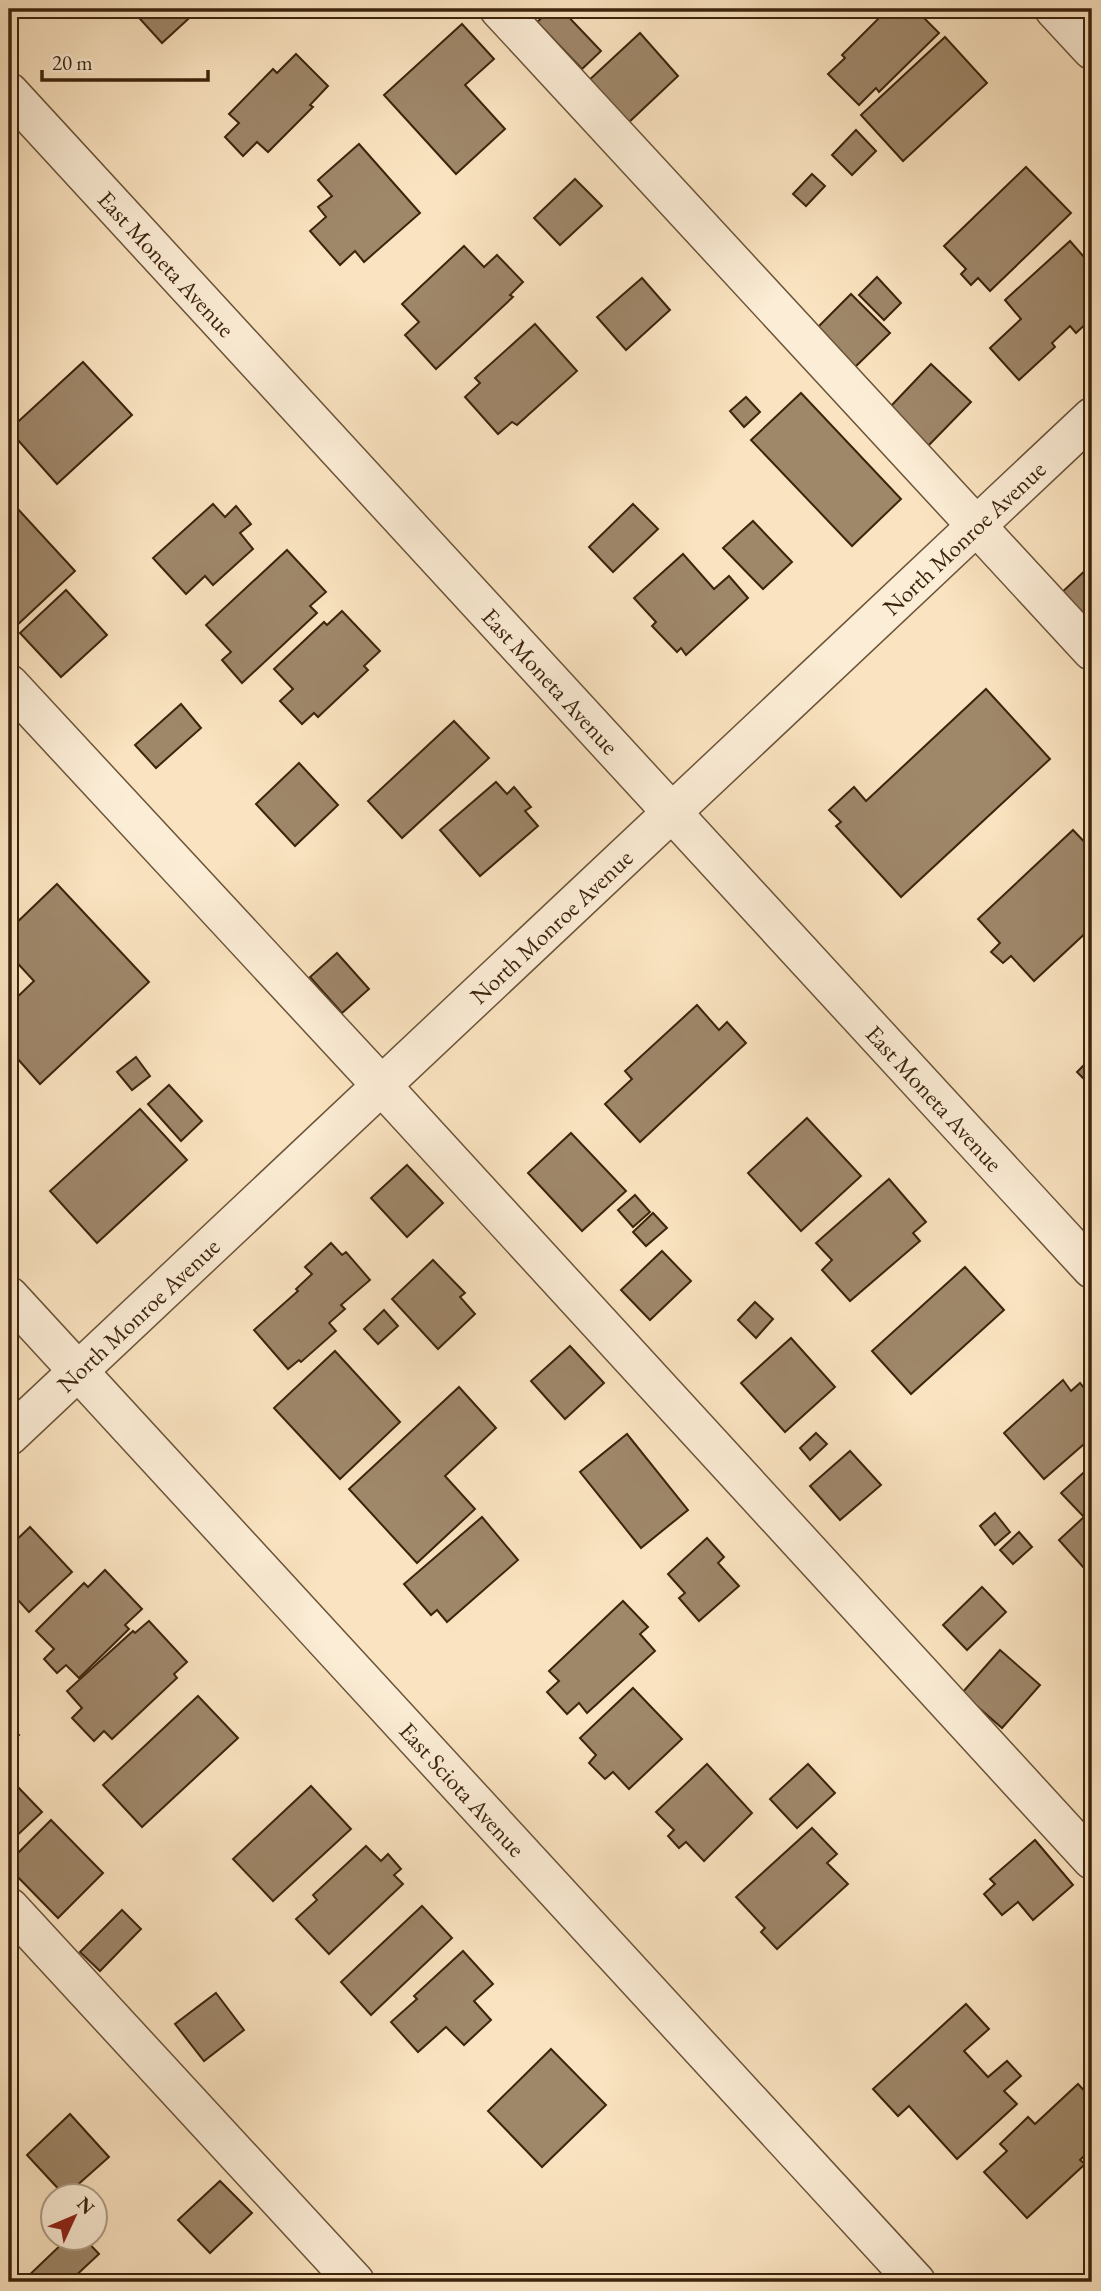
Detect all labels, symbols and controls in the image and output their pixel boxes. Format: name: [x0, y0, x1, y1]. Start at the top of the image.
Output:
scale bar: [42, 38, 208, 82]
text: 20 m: [52, 49, 93, 76]
street label: East Moneta Avenue: [91, 184, 242, 343]
street label: North Monroe Avenue: [876, 454, 1052, 622]
street label: East Moneta Avenue: [475, 601, 626, 761]
street label: North Monroe Avenue: [463, 842, 639, 1010]
street label: East Moneta Avenue: [859, 1018, 1010, 1178]
street label: North Monroe Avenue: [50, 1231, 226, 1399]
street label: East Sciota Avenue: [393, 1715, 532, 1863]
north arrow: [38, 2182, 108, 2252]
text: N: [72, 2191, 101, 2220]

